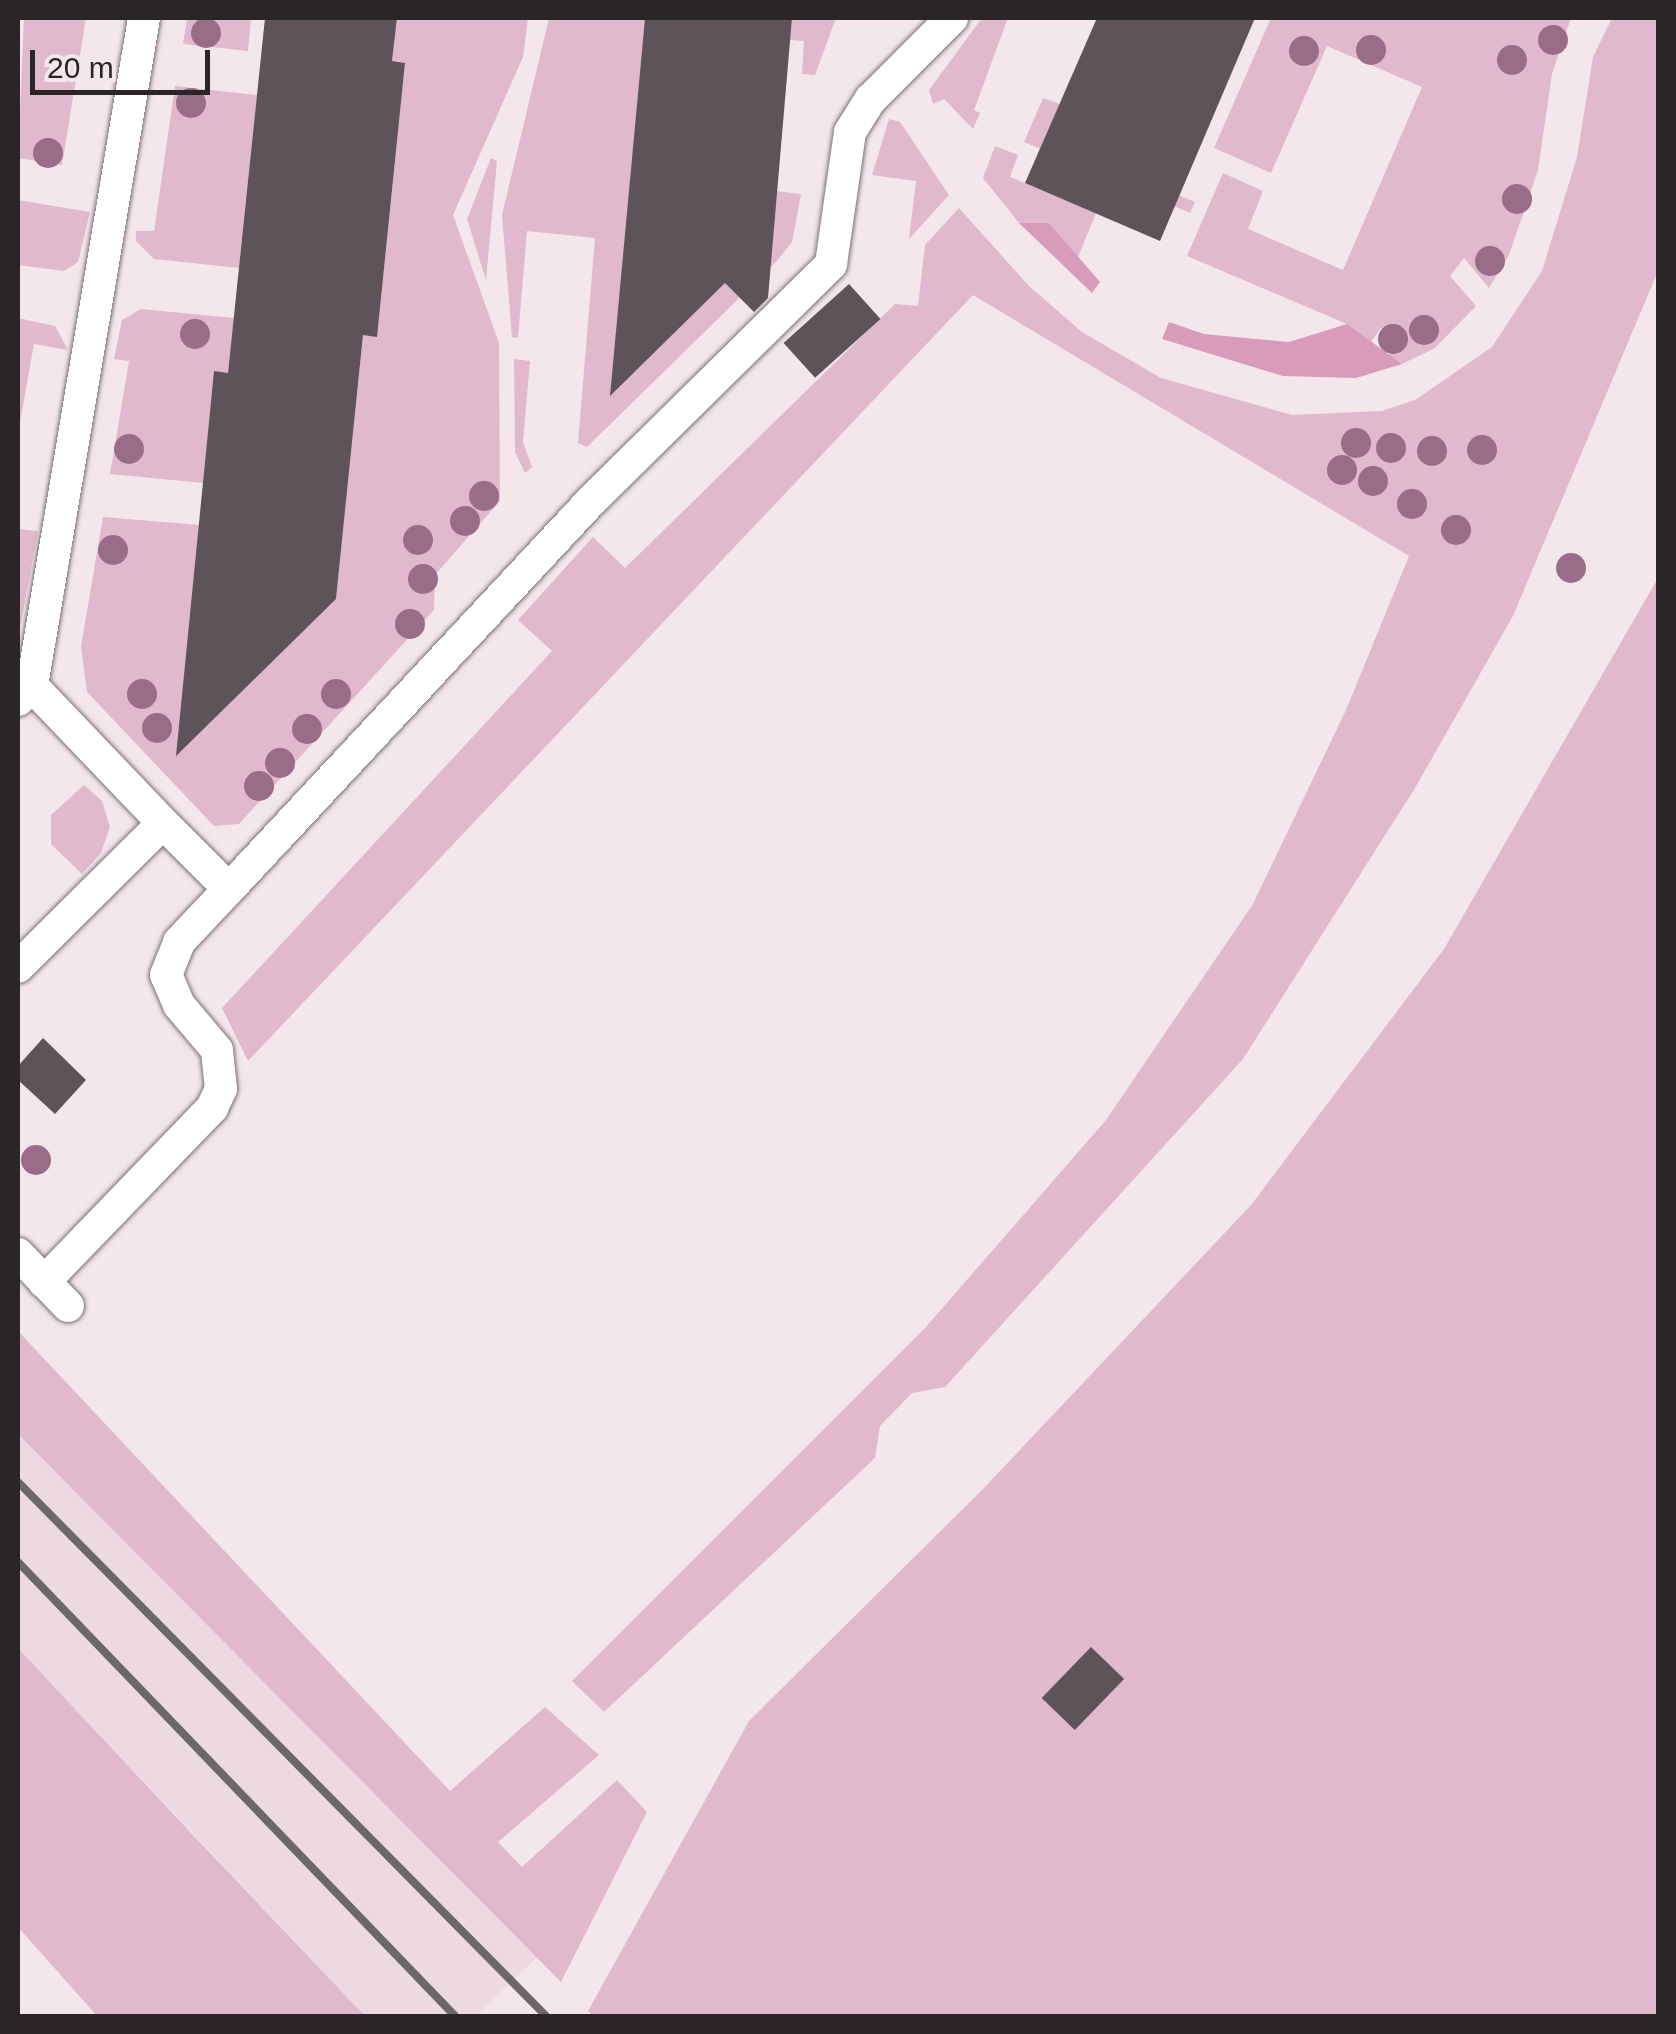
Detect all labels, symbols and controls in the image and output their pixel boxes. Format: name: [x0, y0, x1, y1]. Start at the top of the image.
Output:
scale bar: [35, 30, 215, 92]
text: 20 m: [47, 51, 114, 84]

